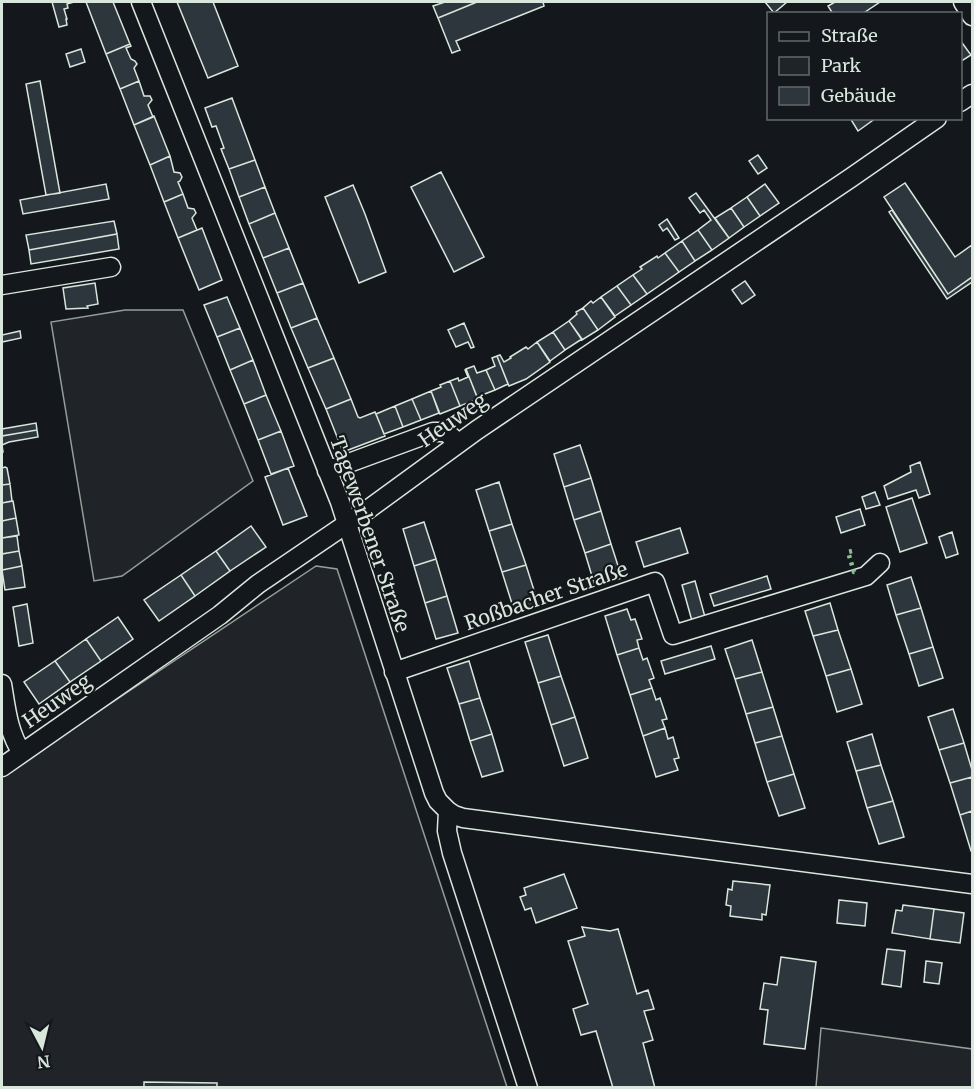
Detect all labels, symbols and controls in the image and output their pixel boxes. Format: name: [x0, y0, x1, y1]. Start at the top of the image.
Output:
legend: [767, 12, 962, 120]
text: Straße: [821, 24, 878, 47]
text: Park: [821, 54, 862, 77]
text: Gebäude: [821, 84, 896, 107]
street label: Heuweg: [414, 387, 492, 452]
street label: Tagewerbener Straße: [325, 432, 416, 635]
street label: Roßbacher Straße: [461, 556, 631, 635]
street label: Heuweg: [18, 668, 96, 733]
north arrow: [12, 1017, 72, 1077]
text: N: [36, 1051, 51, 1073]

